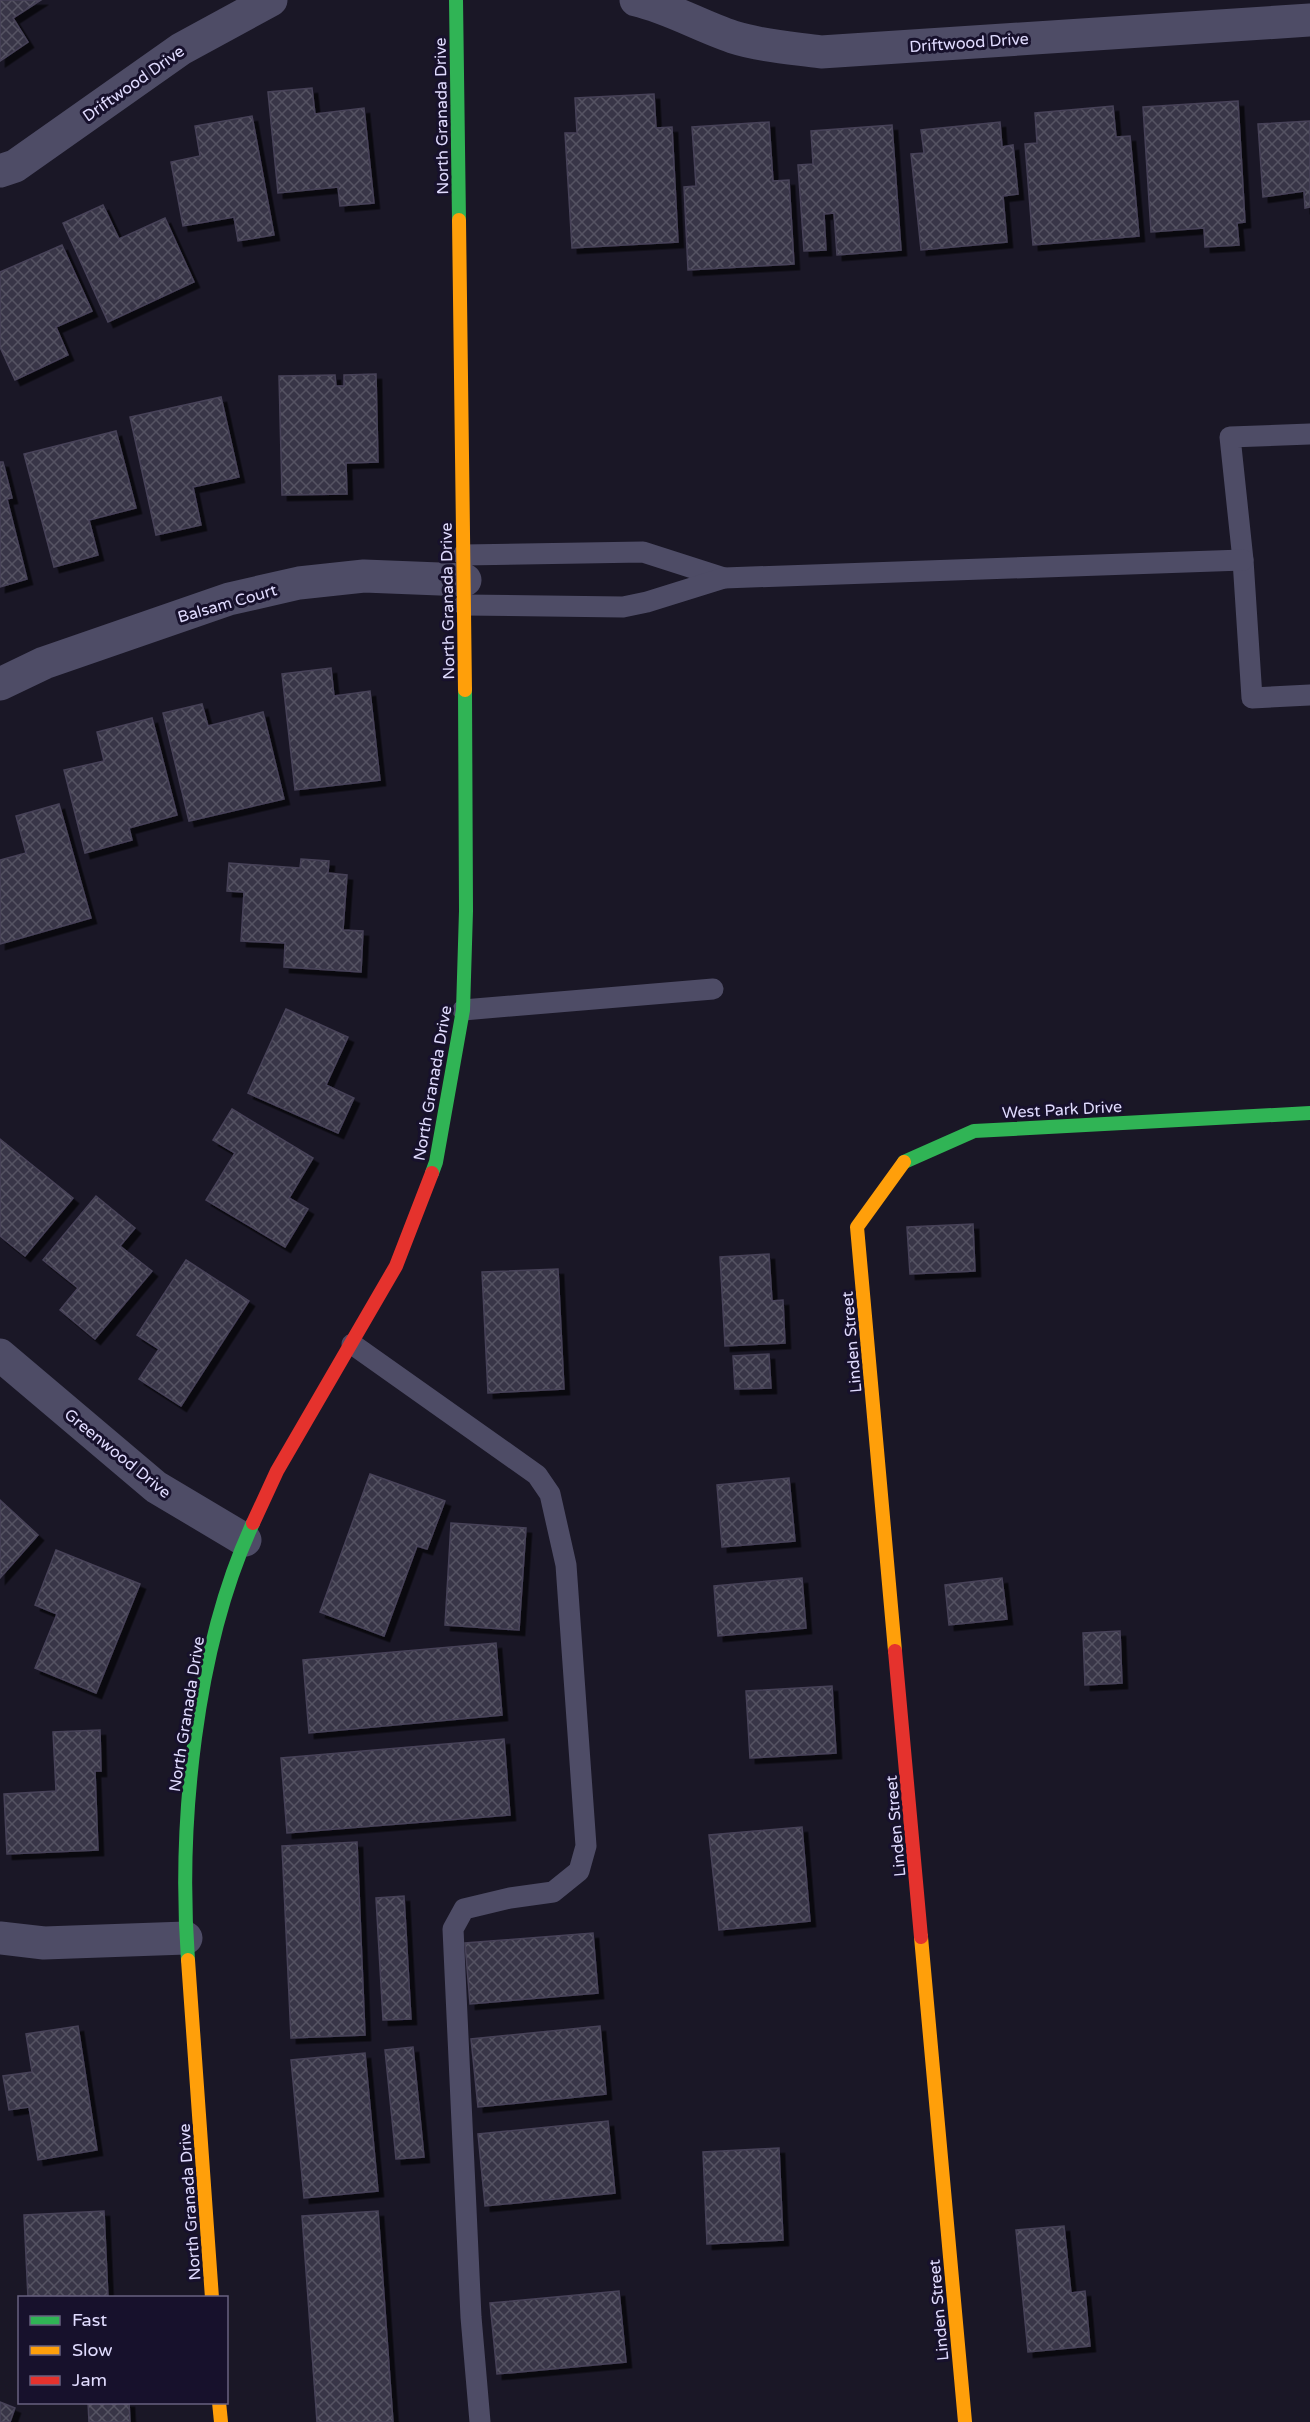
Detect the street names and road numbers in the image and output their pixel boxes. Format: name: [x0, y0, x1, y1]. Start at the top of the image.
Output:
street label: Driftwood Drive: [909, 29, 1029, 57]
street label: North Granada Drive: [431, 37, 453, 195]
street label: Driftwood Drive: [79, 41, 188, 126]
street label: North Granada Drive: [437, 522, 459, 680]
street label: Balsam Court: [175, 580, 279, 628]
street label: North Granada Drive: [409, 1004, 456, 1162]
street label: West Park Drive: [1002, 1097, 1123, 1123]
street label: Linden Street: [838, 1290, 866, 1393]
street label: Greenwood Drive: [60, 1405, 175, 1503]
street label: North Granada Drive: [165, 1635, 209, 1793]
street label: Linden Street: [882, 1774, 910, 1877]
street label: North Granada Drive: [175, 2123, 205, 2281]
street label: Linden Street: [925, 2258, 953, 2361]

